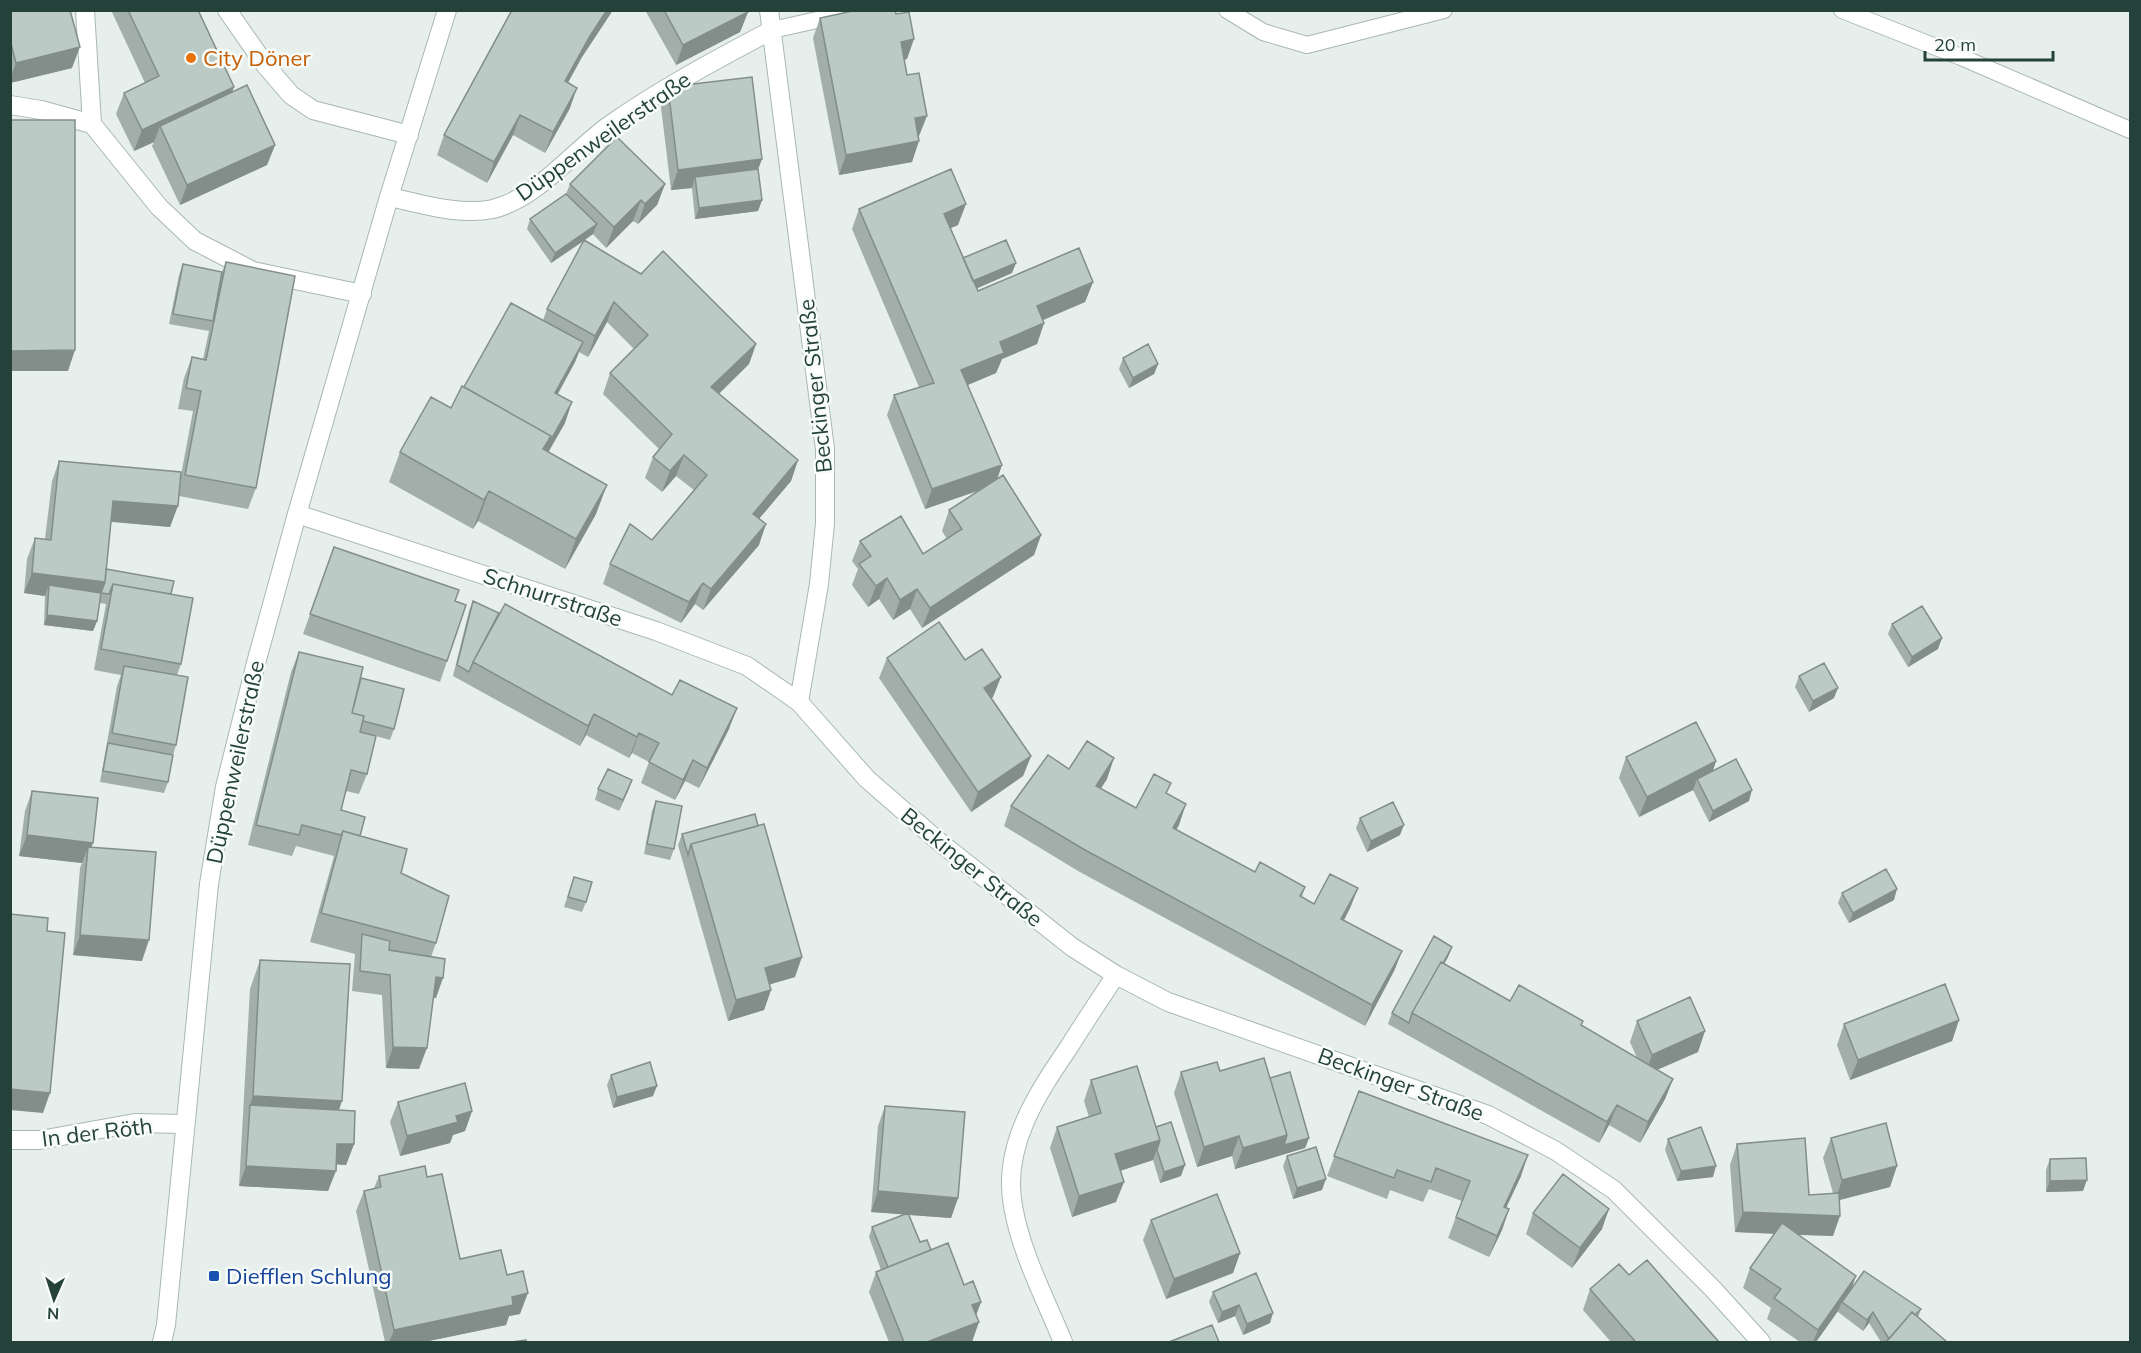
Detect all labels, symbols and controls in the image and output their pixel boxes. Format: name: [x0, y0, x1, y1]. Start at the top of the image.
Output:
scale bar: [1925, 24, 2052, 62]
text: 20 m: [1934, 33, 1976, 56]
place label: City Döner: [203, 44, 310, 72]
marker: City Döner: [184, 51, 198, 65]
street label: Düppenweilerstraße: [510, 65, 696, 207]
street label: Beckinger Straße: [792, 298, 838, 474]
street label: Schnurrstraße: [480, 561, 626, 633]
street label: Düppenweilerstraße: [200, 658, 270, 866]
street label: Beckinger Straße: [895, 801, 1049, 933]
street label: Beckinger Straße: [1314, 1041, 1488, 1127]
street label: In der Röth: [40, 1111, 154, 1153]
place label: Diefflen Schlung: [226, 1262, 392, 1290]
north arrow: [24, 1269, 84, 1329]
marker: Diefflen Schlung: [207, 1269, 221, 1283]
text: N: [47, 1304, 60, 1324]

